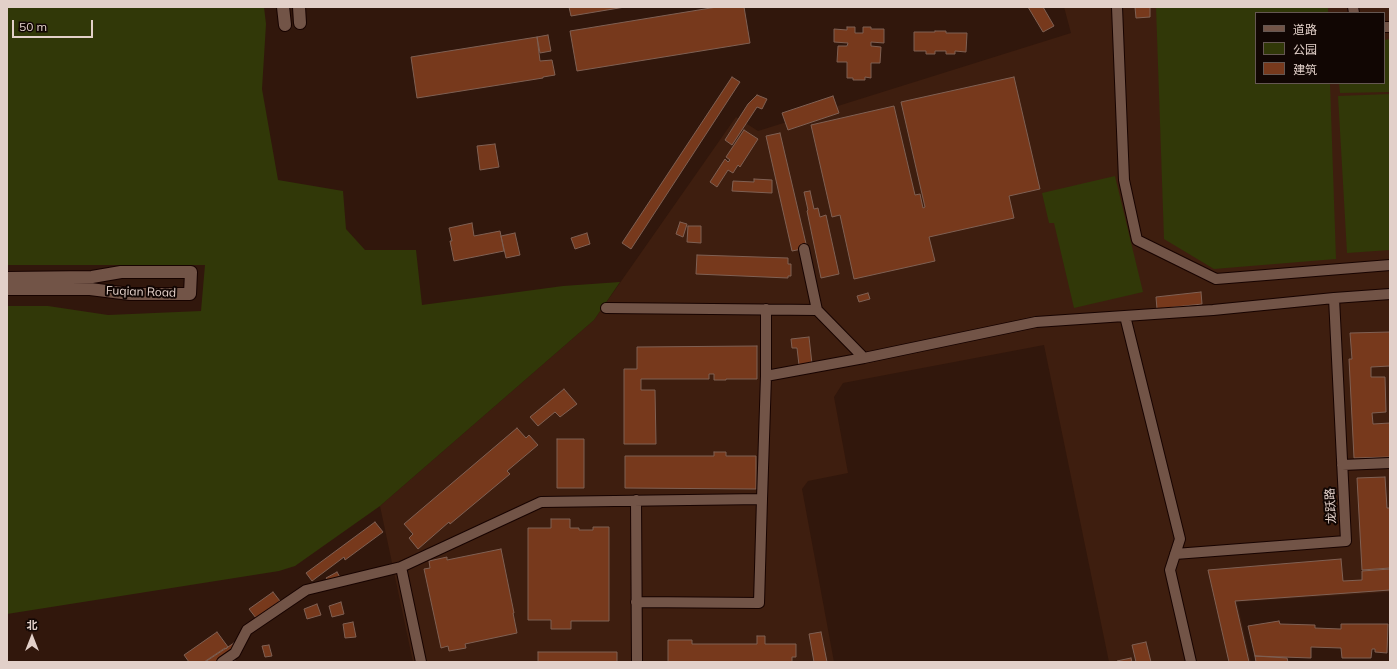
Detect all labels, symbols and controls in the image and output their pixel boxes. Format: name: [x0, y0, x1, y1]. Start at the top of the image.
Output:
scale bar: [14, 12, 95, 38]
legend: [1255, 12, 1385, 84]
text: 50 m: [19, 19, 47, 34]
text: 道路: [1293, 22, 1317, 37]
text: 公园: [1293, 42, 1317, 57]
text: 建筑: [1293, 62, 1317, 77]
street label: Fuqian Road: [106, 284, 176, 300]
street label: 龙跃路: [1323, 488, 1339, 524]
north arrow: [12, 617, 52, 657]
text: 北: [27, 618, 38, 632]

